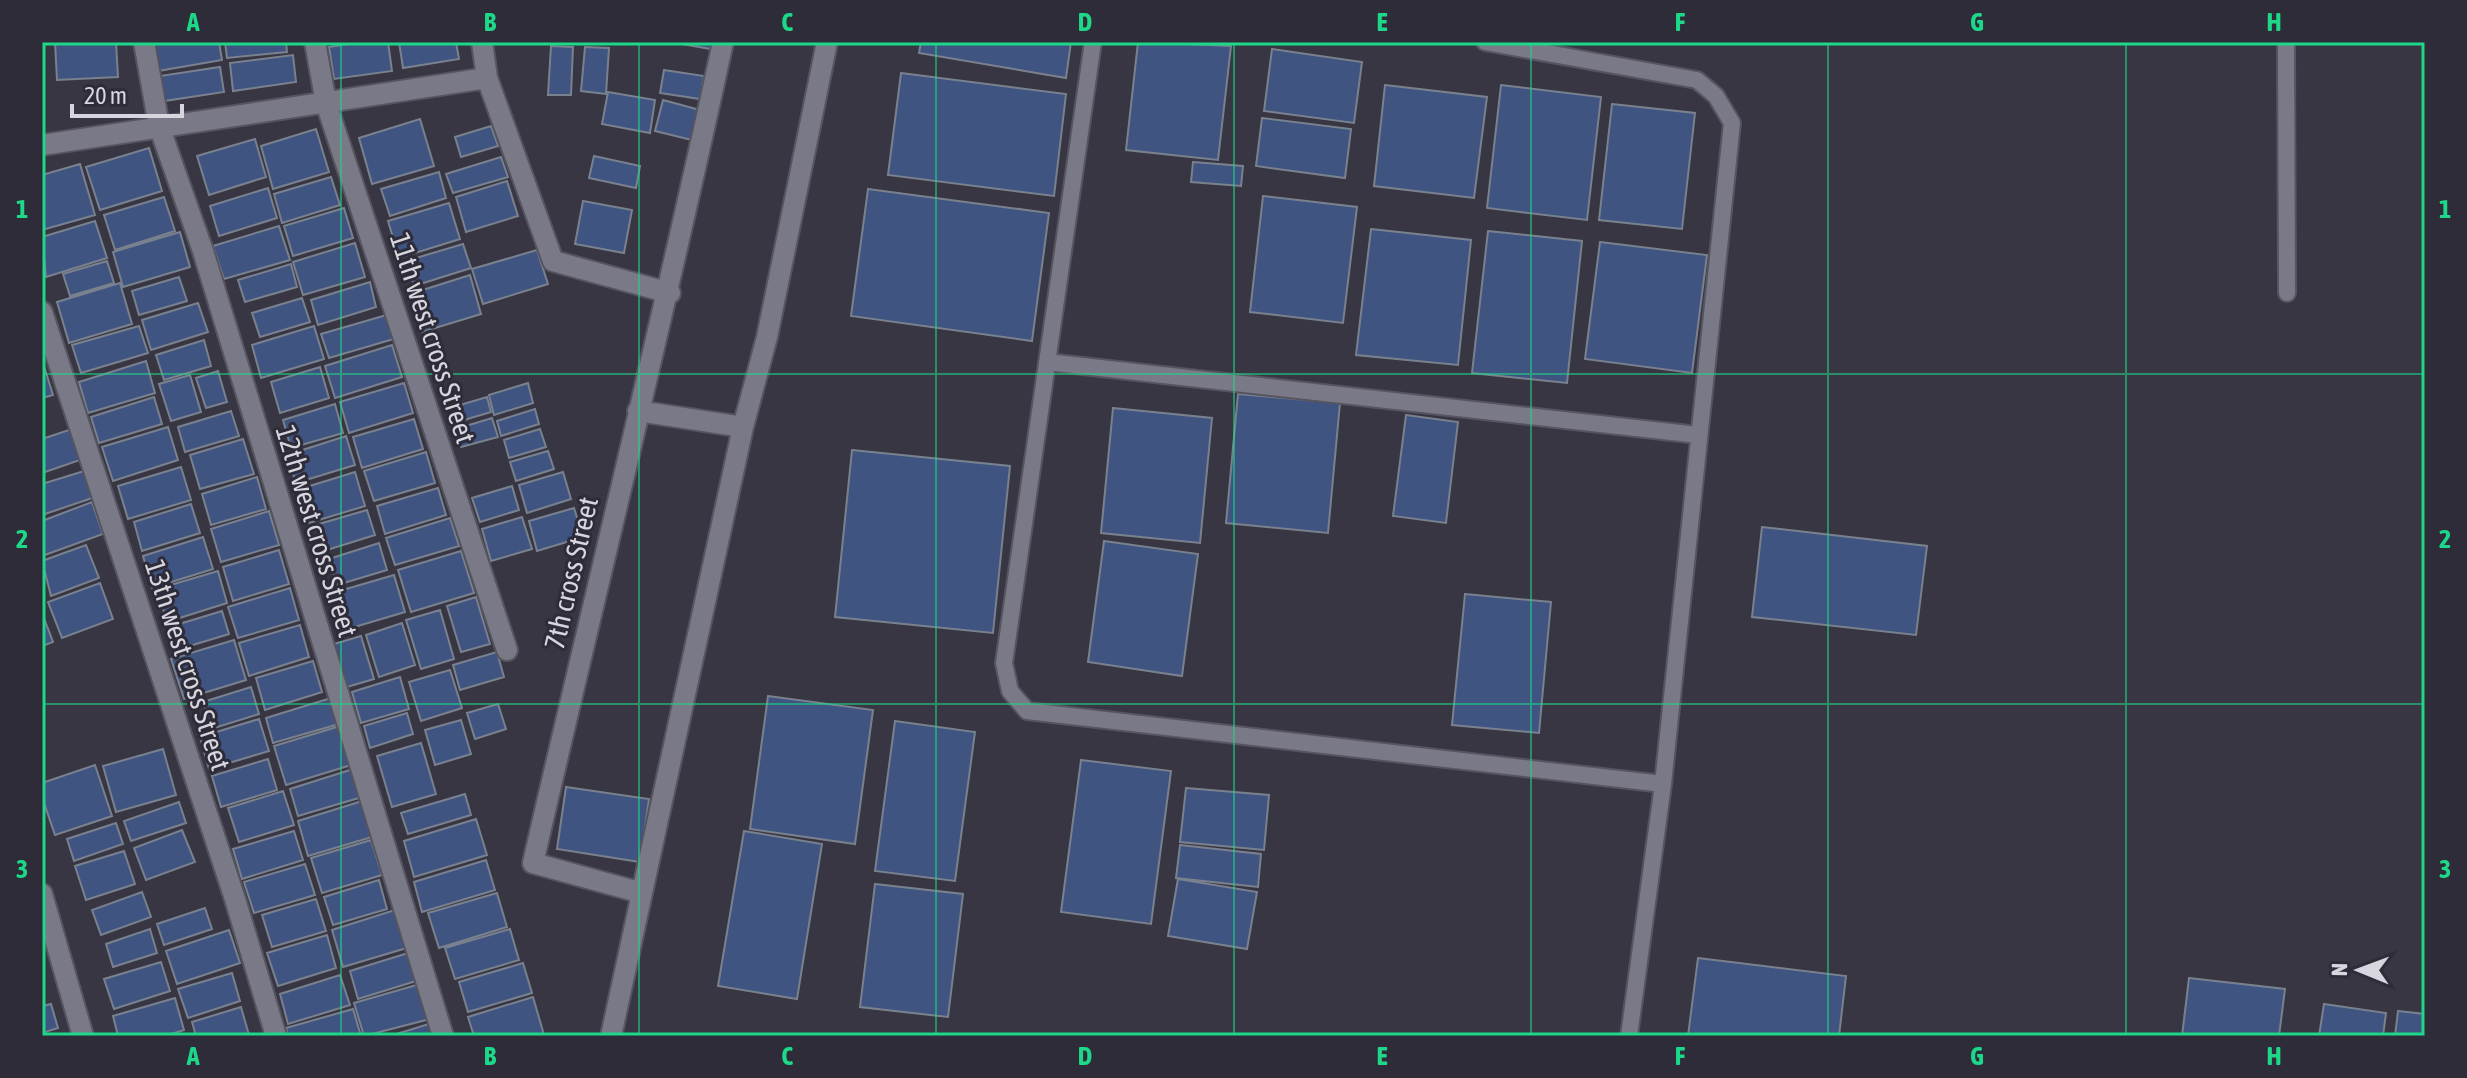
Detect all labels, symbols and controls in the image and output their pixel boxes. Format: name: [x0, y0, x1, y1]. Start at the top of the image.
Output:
text: A: [186, 7, 200, 37]
text: B: [484, 7, 497, 37]
text: C: [781, 7, 793, 37]
text: D: [1078, 7, 1092, 37]
text: E: [1376, 7, 1388, 37]
text: F: [1675, 7, 1686, 37]
text: G: [1970, 7, 1984, 37]
text: H: [2266, 7, 2282, 37]
scale bar: [72, 68, 182, 118]
text: 20 m: [84, 82, 127, 109]
text: 1: [16, 194, 28, 224]
text: 1: [2439, 194, 2451, 224]
street label: 11th west cross Street: [384, 229, 482, 447]
street label: 12th west cross Street: [270, 421, 364, 641]
street label: 7th cross Street: [538, 494, 604, 652]
text: 2: [16, 524, 28, 554]
text: 2: [2439, 524, 2451, 554]
street label: 13th west cross Street: [139, 556, 237, 774]
text: 3: [16, 854, 28, 884]
text: 3: [2439, 854, 2451, 884]
north arrow: [2319, 930, 2399, 1010]
text: N: [2326, 963, 2352, 976]
text: A: [186, 1041, 200, 1071]
text: B: [484, 1041, 497, 1071]
text: C: [781, 1041, 793, 1071]
text: D: [1078, 1041, 1092, 1071]
text: E: [1376, 1041, 1388, 1071]
text: F: [1675, 1041, 1686, 1071]
text: G: [1970, 1041, 1984, 1071]
text: H: [2266, 1041, 2282, 1071]

